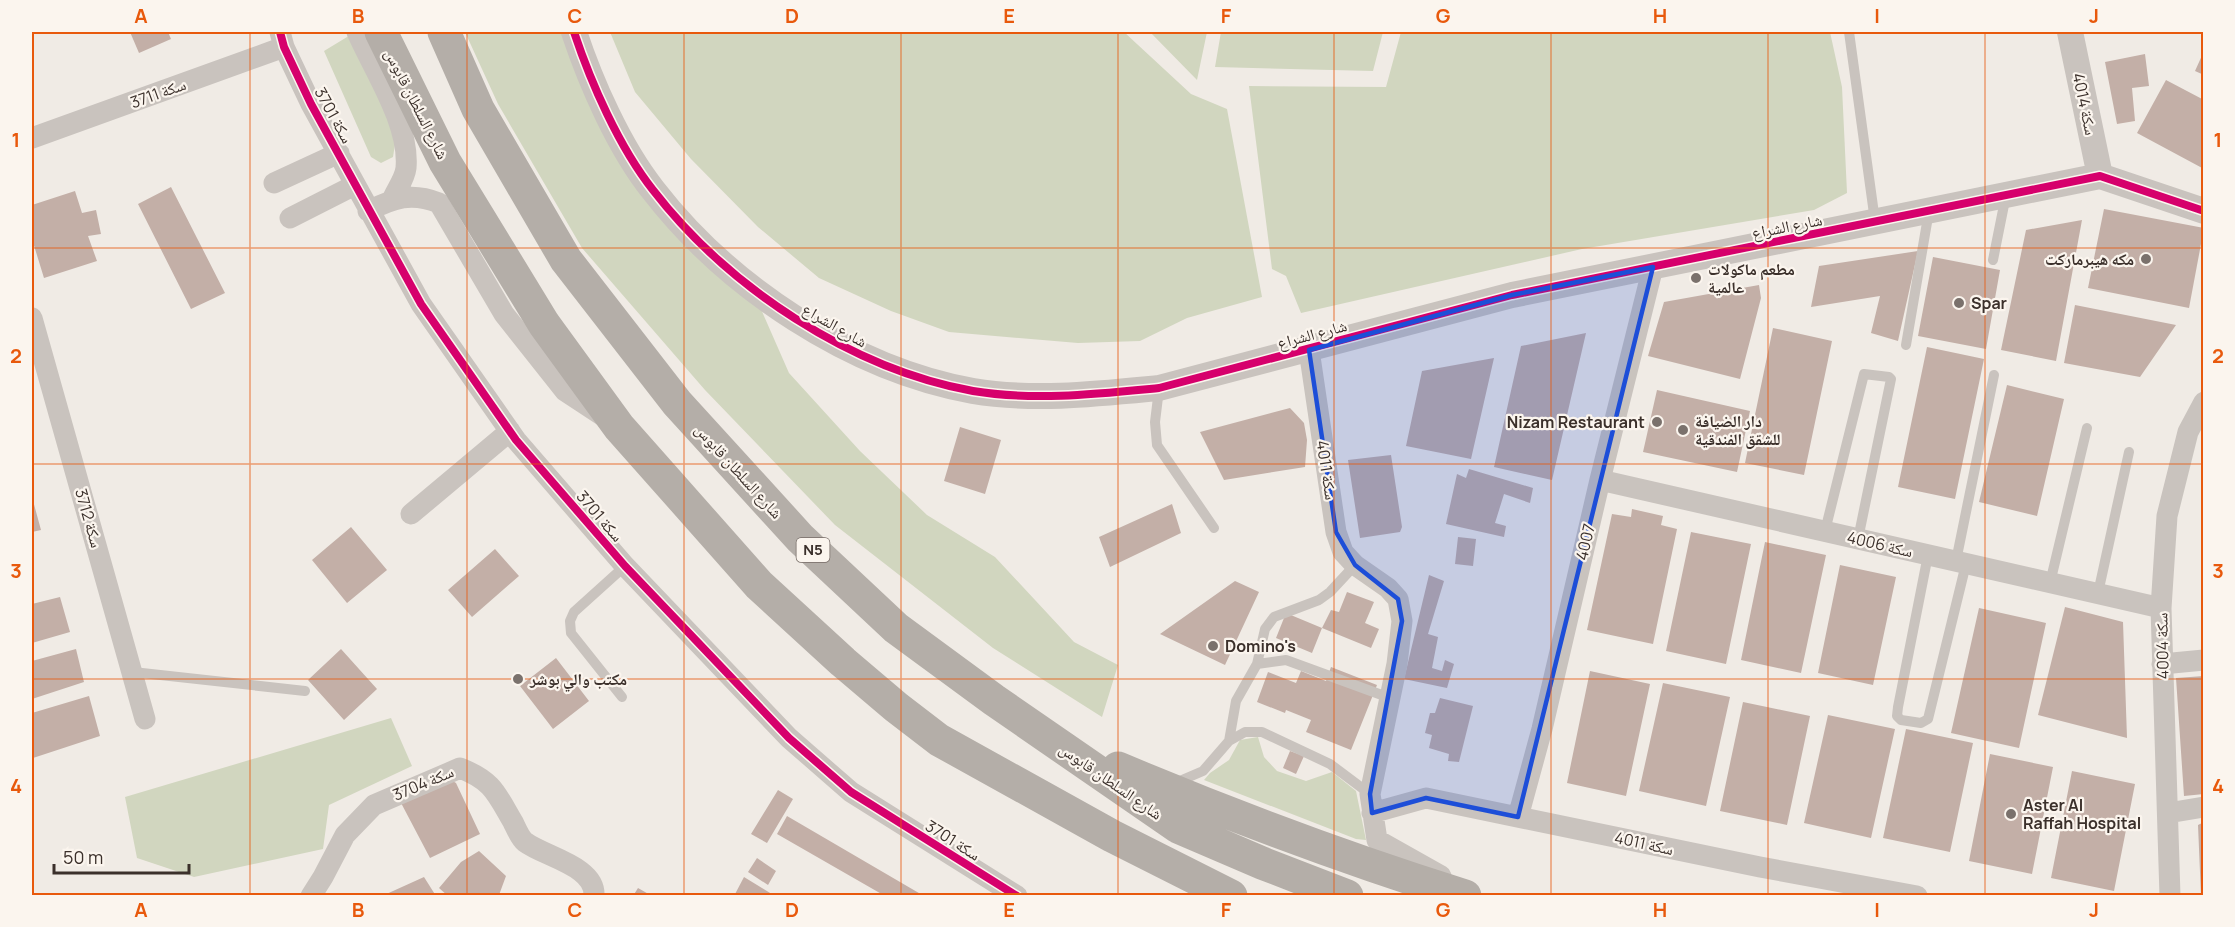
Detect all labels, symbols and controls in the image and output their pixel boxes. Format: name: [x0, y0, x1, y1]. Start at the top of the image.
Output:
text: A: [134, 2, 148, 29]
text: B: [352, 2, 365, 29]
text: C: [568, 2, 582, 29]
text: D: [785, 2, 799, 29]
text: E: [1003, 2, 1015, 29]
text: F: [1221, 2, 1232, 29]
text: G: [1436, 2, 1451, 29]
text: H: [1653, 2, 1667, 29]
text: I: [1874, 2, 1880, 29]
text: J: [2089, 2, 2099, 29]
street label: شارع السلطان قابوس: [380, 45, 454, 163]
street label: سكة 4014: [2068, 71, 2102, 137]
street label: سكة 3711: [127, 73, 189, 113]
street label: سكة 3701: [310, 83, 358, 147]
text: 1: [12, 126, 20, 153]
text: 1: [2214, 126, 2222, 153]
street label: شارع الشراع: [1750, 208, 1824, 244]
place label: مكه هيبرماركت: [2045, 248, 2134, 270]
marker: مكه هيبرماركت: [2139, 252, 2153, 266]
place label: مطعم ماكولات عالمية: [1708, 258, 1795, 298]
marker: مطعم ماكولات عالمية: [1689, 271, 1703, 285]
place label: Spar: [1971, 292, 2007, 314]
marker: Spar: [1952, 296, 1966, 310]
street label: شارع الشراع: [799, 298, 871, 352]
street label: شارع الشراع: [1275, 314, 1349, 354]
text: 2: [10, 342, 22, 369]
text: 2: [2212, 342, 2224, 369]
place label: دار الضيافة للشقق الفندقية: [1695, 410, 1781, 450]
place label: Nizam Restaurant: [1507, 411, 1645, 433]
marker: Nizam Restaurant: [1650, 415, 1664, 429]
street label: شارع السلطان قابوس: [690, 419, 788, 523]
marker: دار الضيافة للشقق الفندقية: [1676, 423, 1690, 437]
street label: سكة 4011: [1311, 439, 1343, 501]
street label: سكة 3712: [70, 486, 108, 550]
street label: سكة 3701: [572, 486, 628, 546]
street label: 4007: [1570, 522, 1600, 562]
street label: سكة 4006: [1845, 526, 1915, 562]
road number: N5: [796, 538, 830, 562]
text: 3: [10, 557, 22, 584]
text: 3: [2212, 557, 2224, 584]
street label: سكة 4004: [2150, 612, 2174, 680]
place label: Domino's: [1225, 635, 1296, 657]
marker: Domino's: [1206, 639, 1220, 653]
place label: مكتب والي بوشر: [529, 668, 627, 692]
marker: مكتب والي بوشر: [511, 672, 525, 686]
street label: شارع السلطان قابوس: [1055, 737, 1167, 825]
street label: سكة 3704: [389, 760, 457, 806]
text: 4: [10, 772, 22, 799]
text: 4: [2212, 772, 2224, 799]
place label: Aster Al Raffah Hospital: [2023, 794, 2141, 834]
marker: Aster Al Raffah Hospital: [2004, 807, 2018, 821]
street label: سكة 3701: [921, 814, 985, 866]
street label: سكة 4011: [1612, 826, 1676, 860]
scale bar: [54, 837, 189, 875]
text: 50 m: [63, 845, 103, 869]
text: A: [134, 896, 148, 923]
text: B: [352, 896, 365, 923]
text: C: [568, 896, 582, 923]
text: D: [785, 896, 799, 923]
text: E: [1003, 896, 1015, 923]
text: F: [1221, 896, 1232, 923]
text: G: [1436, 896, 1451, 923]
text: H: [1653, 896, 1667, 923]
text: I: [1874, 896, 1880, 923]
text: J: [2089, 896, 2099, 923]

